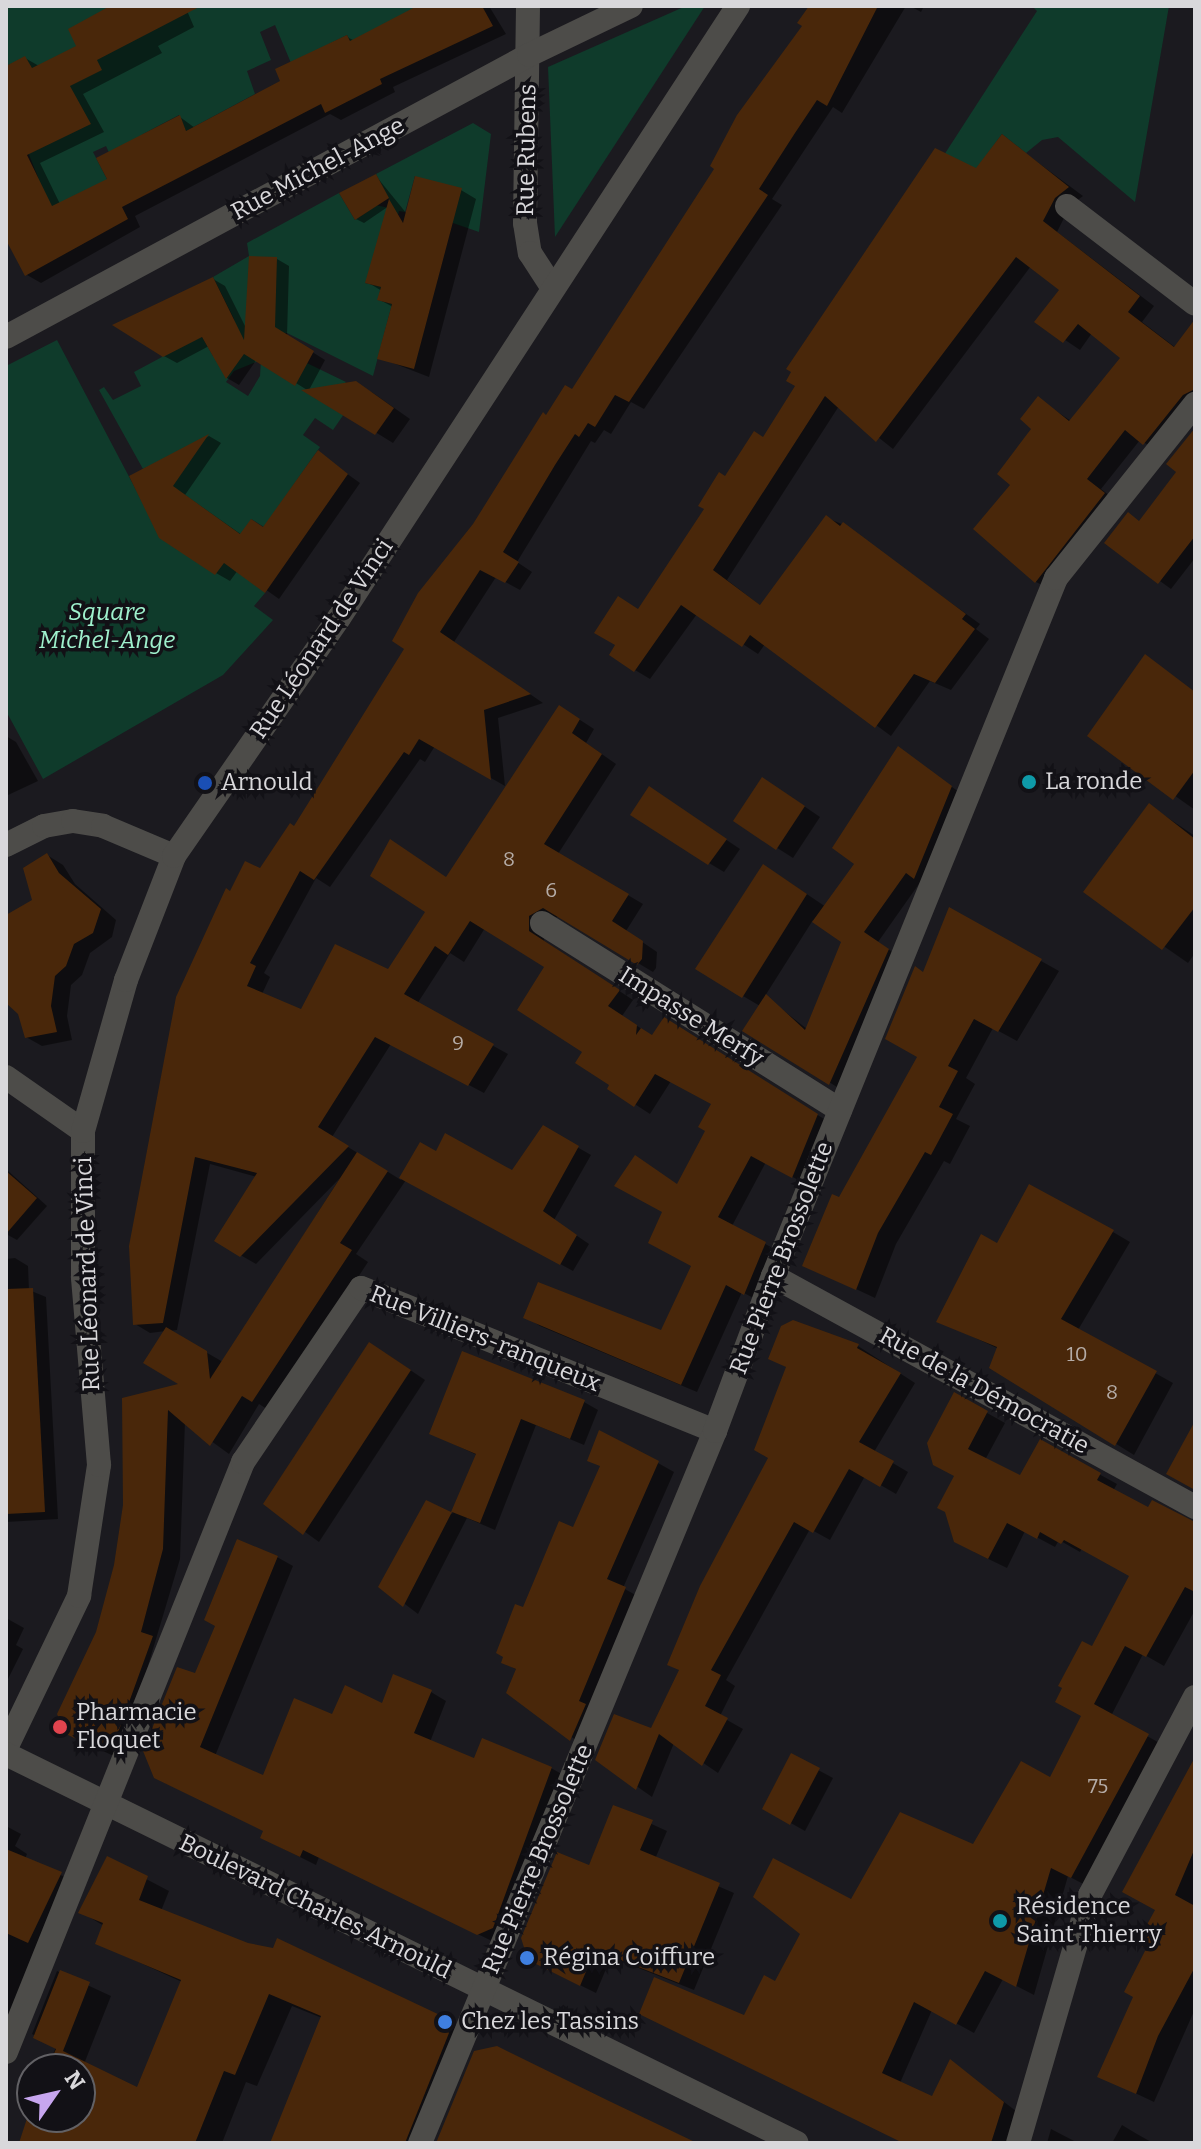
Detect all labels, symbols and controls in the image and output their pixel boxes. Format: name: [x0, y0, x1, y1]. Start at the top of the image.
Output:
street label: Rue Rubens: [511, 84, 543, 216]
street label: Rue Michel-Ange: [227, 111, 409, 227]
street label: Rue Léonard de Vinci: [244, 534, 400, 744]
park label: Square Michel-Ange: [39, 599, 175, 655]
place label: La ronde: [1045, 768, 1142, 796]
place label: Arnould: [221, 769, 313, 797]
marker: La ronde: [1020, 773, 1038, 791]
marker: Arnould: [196, 774, 214, 792]
house number: 8: [503, 847, 515, 871]
house number: 6: [545, 878, 557, 902]
street label: Impasse Merfy: [613, 961, 769, 1073]
house number: 9: [452, 1031, 464, 1055]
street label: Rue Pierre Brossolette: [724, 1138, 840, 1378]
street label: Rue Léonard de Vinci: [70, 1156, 106, 1392]
street label: Rue Villiers-ranqueux: [366, 1280, 604, 1398]
street label: Rue de la Démocratie: [874, 1321, 1094, 1461]
house number: 10: [1067, 1342, 1087, 1366]
house number: 8: [1106, 1380, 1118, 1404]
place label: Pharmacie Floquet: [76, 1699, 197, 1755]
marker: Pharmacie Floquet: [51, 1718, 69, 1736]
street label: Rue Pierre Brossolette: [477, 1740, 599, 1978]
house number: 75: [1088, 1774, 1108, 1798]
street label: Boulevard Charles Arnould: [174, 1829, 456, 1985]
place label: Résidence Saint Thierry: [1016, 1893, 1162, 1949]
marker: Résidence Saint Thierry: [991, 1912, 1009, 1930]
place label: Régina Coiffure: [543, 1944, 715, 1972]
marker: Régina Coiffure: [518, 1949, 536, 1967]
place label: Chez les Tassins: [461, 2008, 639, 2036]
marker: Chez les Tassins: [436, 2013, 454, 2031]
north arrow: [16, 2053, 96, 2133]
text: N: [59, 2066, 91, 2095]

